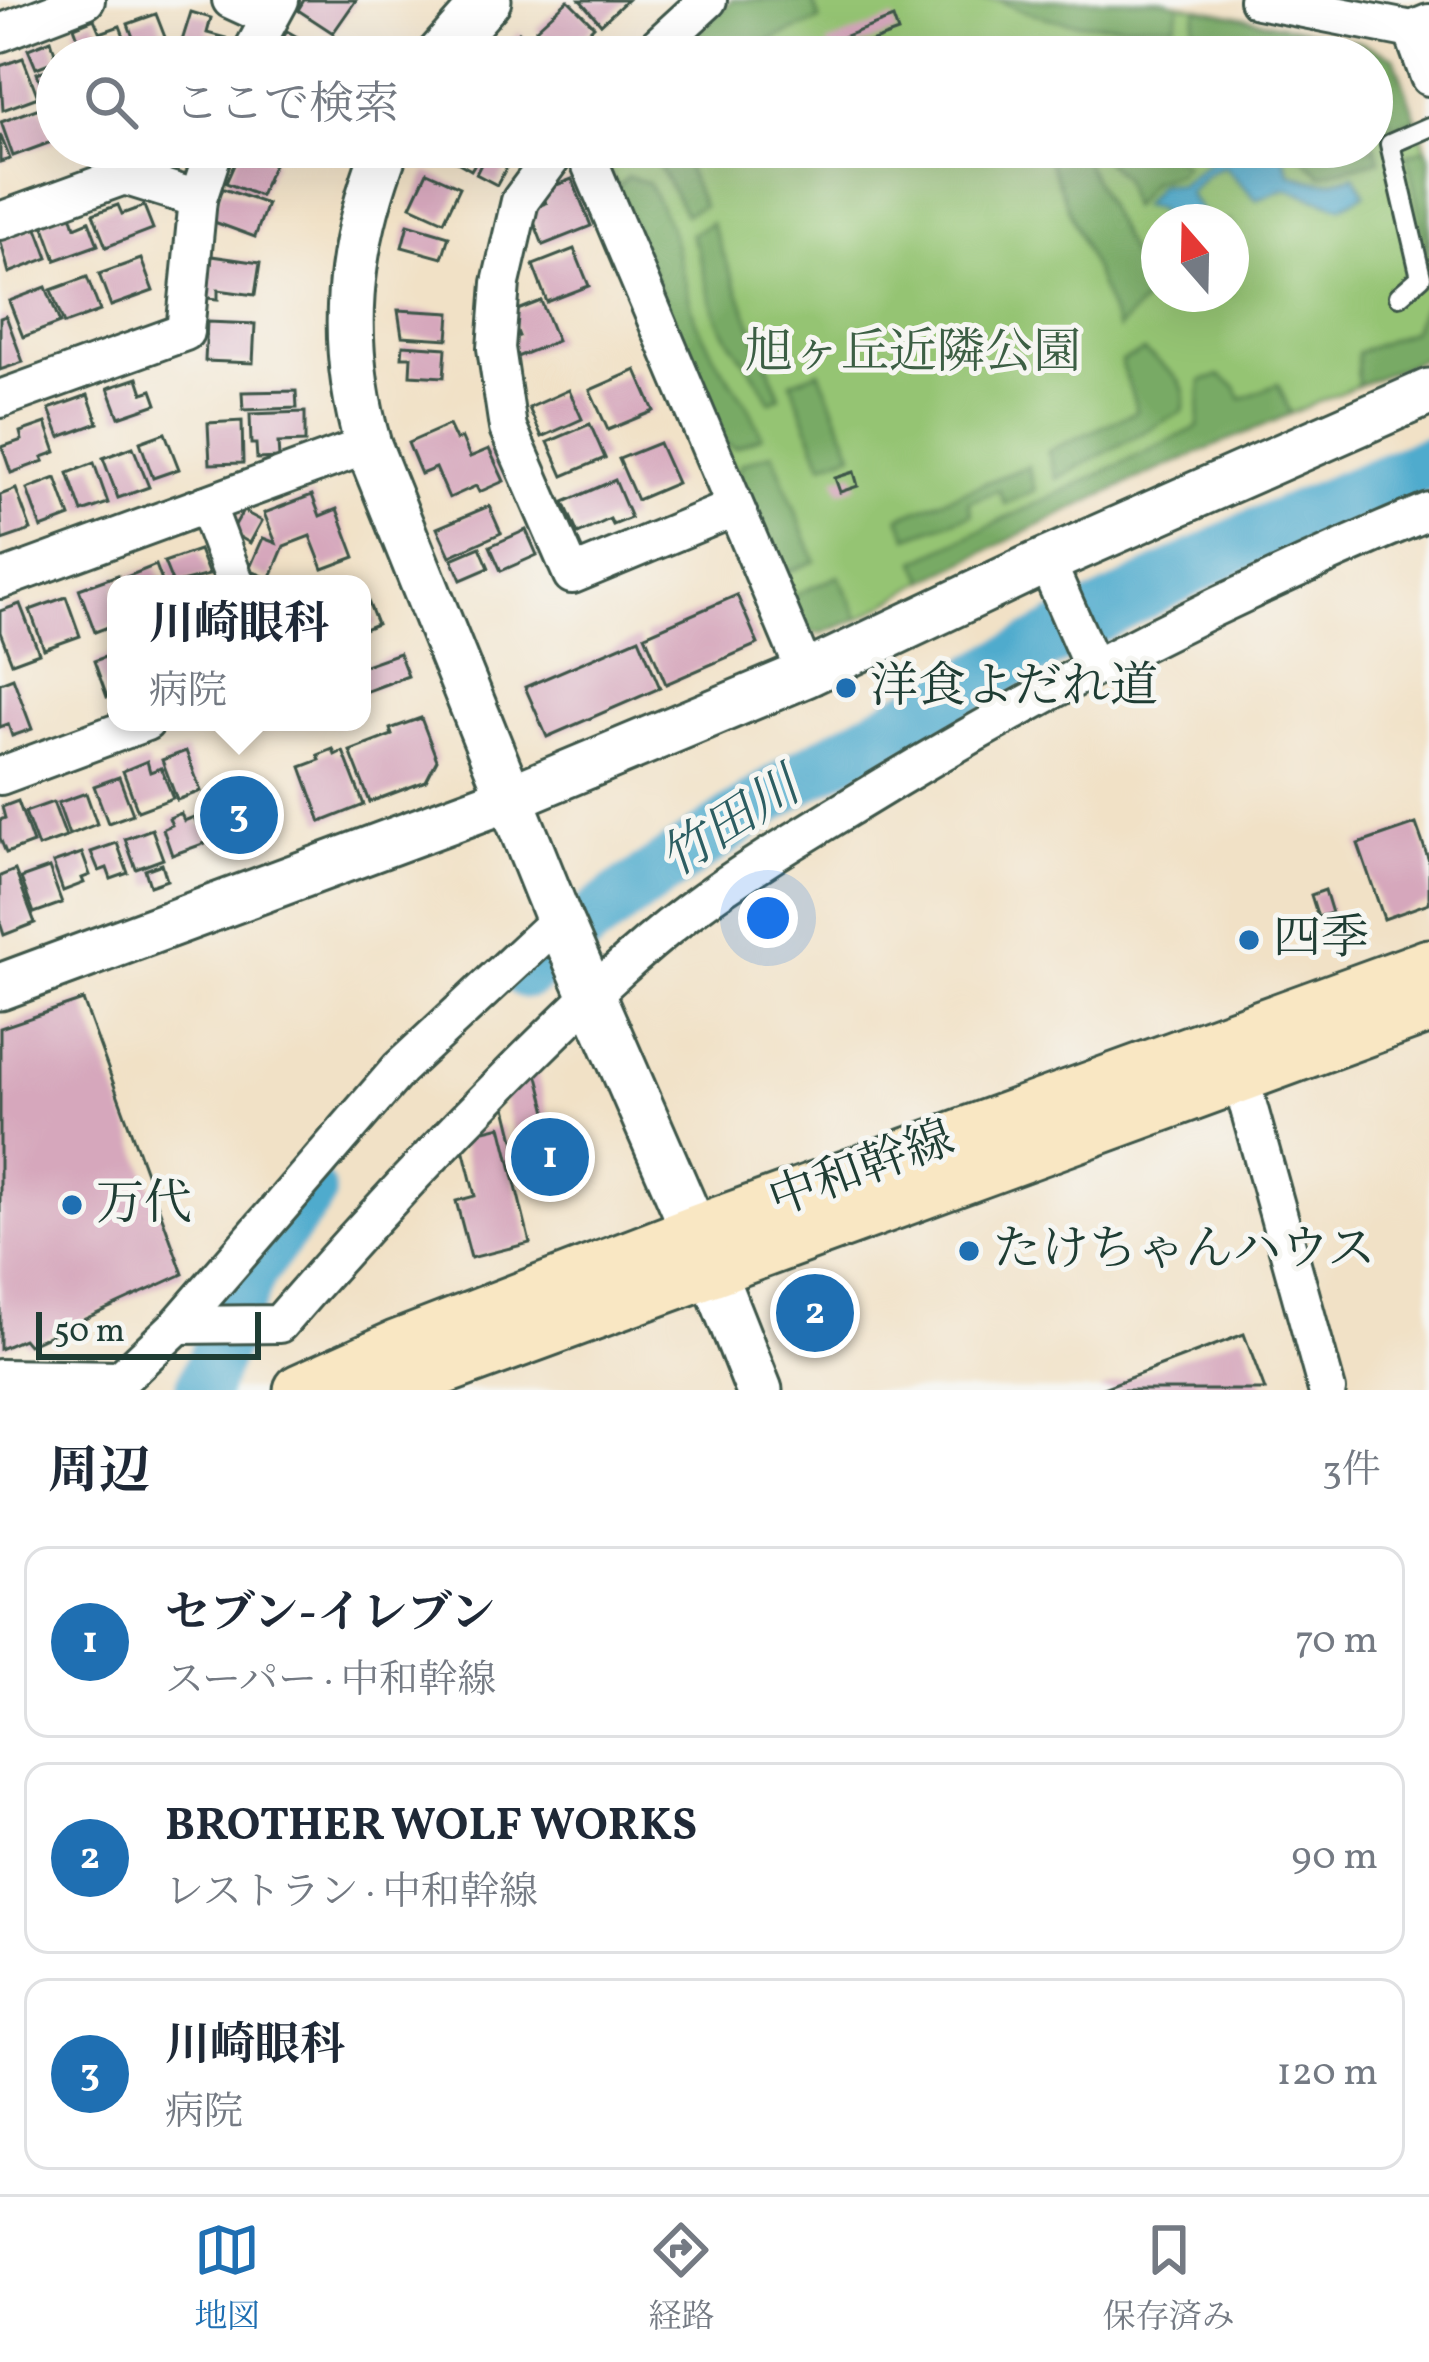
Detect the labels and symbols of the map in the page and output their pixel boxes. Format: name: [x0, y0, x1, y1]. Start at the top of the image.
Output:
north arrow: [1141, 204, 1249, 312]
park label: 旭ヶ丘近隣公園: [745, 321, 1081, 388]
place label: 洋食よだれ道: [870, 655, 1158, 722]
marker: 洋食よだれ道: [833, 675, 859, 701]
water label: 竹田川: [648, 751, 819, 896]
pin: 3: [200, 770, 278, 860]
your location: [738, 888, 798, 948]
place label: 四季: [1273, 907, 1369, 974]
marker: 四季: [1236, 927, 1262, 953]
street label: 中和幹線: [760, 1107, 964, 1235]
pin: 1: [511, 1112, 589, 1202]
place label: 万代: [96, 1172, 192, 1239]
marker: 万代: [59, 1192, 85, 1218]
place label: たけちゃんハウス: [993, 1218, 1376, 1285]
marker: たけちゃんハウス: [956, 1238, 982, 1264]
pin: 2: [776, 1268, 854, 1358]
scale bar: [36, 1306, 261, 1359]

